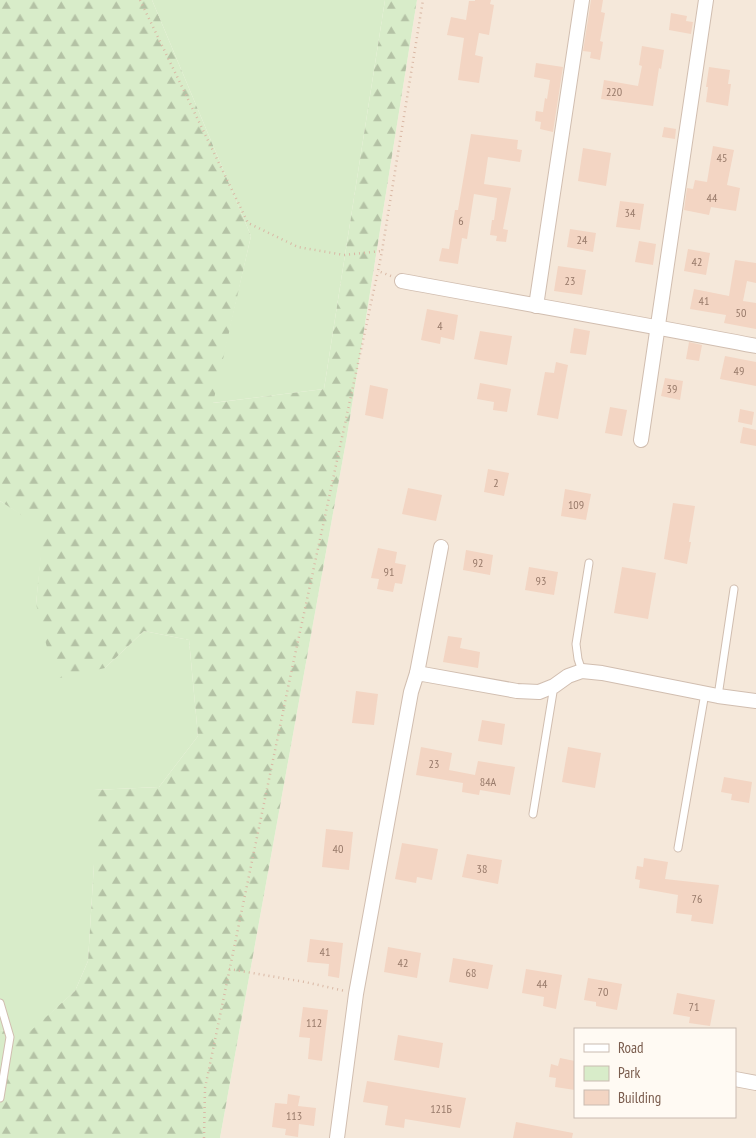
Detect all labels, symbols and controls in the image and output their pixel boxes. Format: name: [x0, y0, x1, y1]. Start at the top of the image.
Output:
house number: 220: [606, 84, 622, 99]
house number: 45: [717, 150, 727, 165]
house number: 44: [707, 190, 718, 205]
house number: 34: [625, 205, 636, 220]
house number: 6: [458, 213, 464, 228]
house number: 24: [577, 232, 588, 247]
house number: 42: [692, 254, 702, 269]
house number: 23: [565, 273, 575, 288]
house number: 41: [699, 293, 709, 308]
house number: 50: [736, 305, 746, 320]
house number: 4: [437, 318, 443, 333]
house number: 49: [734, 363, 744, 378]
house number: 39: [667, 381, 677, 396]
house number: 2: [493, 475, 499, 490]
house number: 109: [568, 497, 584, 512]
house number: 92: [473, 555, 483, 570]
house number: 91: [384, 564, 394, 579]
house number: 93: [536, 573, 546, 588]
house number: 23: [429, 756, 439, 771]
house number: 84А: [480, 774, 497, 789]
house number: 40: [333, 841, 343, 856]
house number: 38: [477, 861, 487, 876]
house number: 76: [692, 891, 702, 906]
house number: 41: [320, 944, 330, 959]
house number: 42: [398, 955, 408, 970]
house number: 68: [466, 965, 476, 980]
house number: 44: [537, 976, 548, 991]
house number: 70: [598, 984, 608, 999]
house number: 71: [689, 999, 699, 1014]
house number: 112: [306, 1015, 322, 1030]
legend: [574, 1028, 736, 1118]
text: Road: [618, 1038, 644, 1057]
text: Park: [618, 1063, 640, 1082]
text: Building: [618, 1088, 661, 1107]
house number: 121Б: [430, 1101, 452, 1116]
house number: 113: [286, 1108, 302, 1123]

